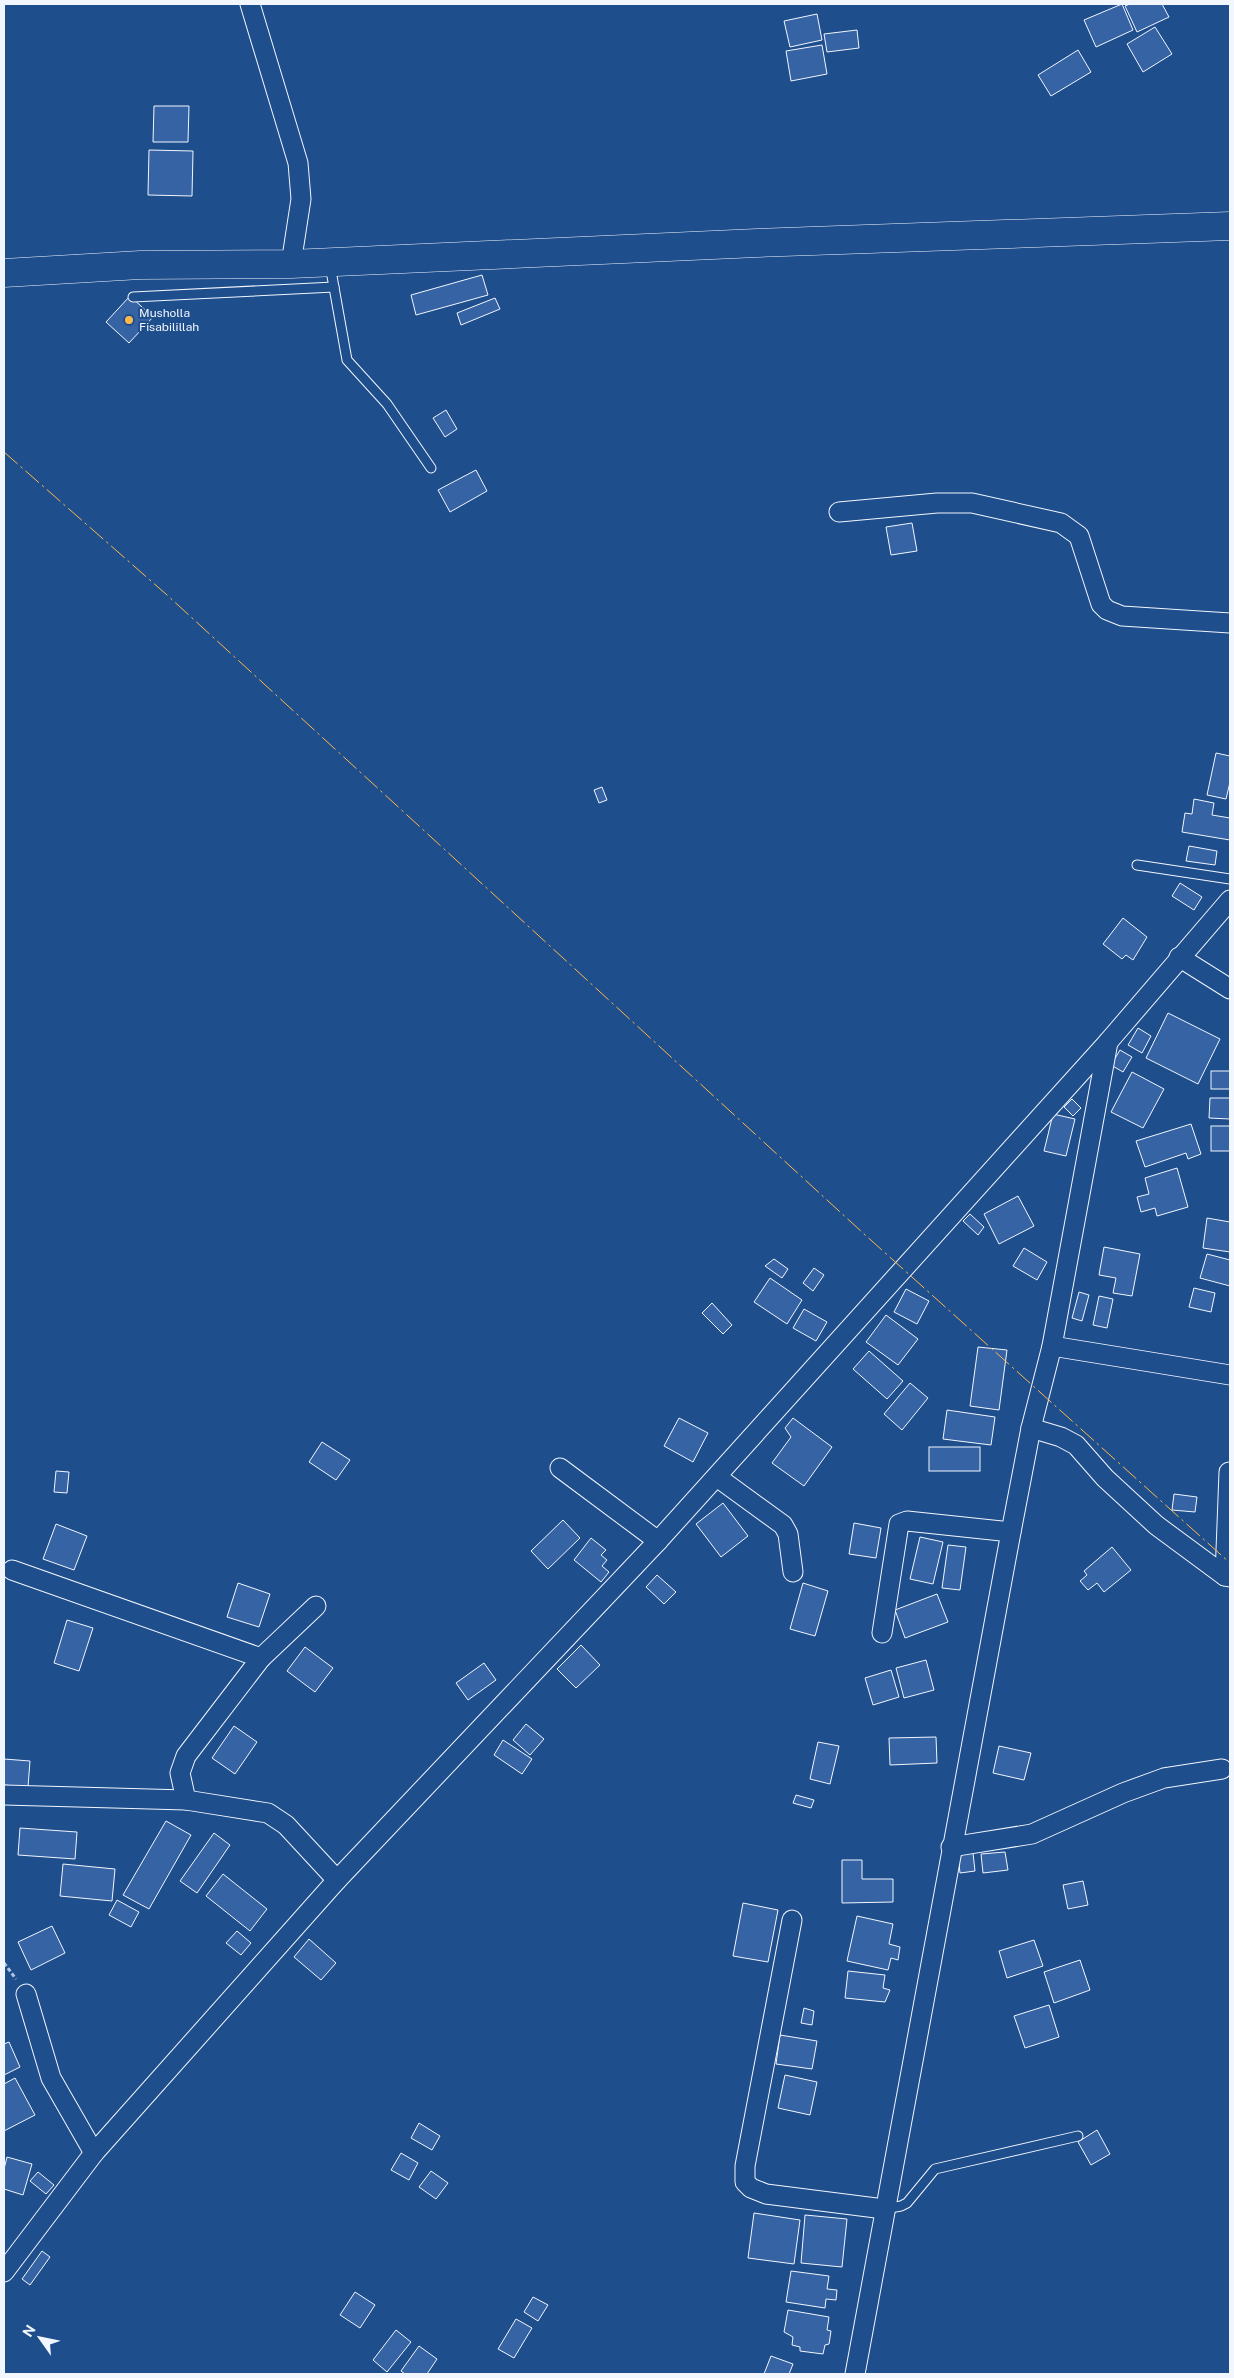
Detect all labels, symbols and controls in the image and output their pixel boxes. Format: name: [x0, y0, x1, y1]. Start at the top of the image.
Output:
place label: Musholla Fisabilillah: [139, 306, 199, 334]
marker: Musholla Fisabilillah: [123, 314, 135, 326]
north arrow: [15, 2313, 65, 2363]
text: N: [19, 2322, 39, 2340]

